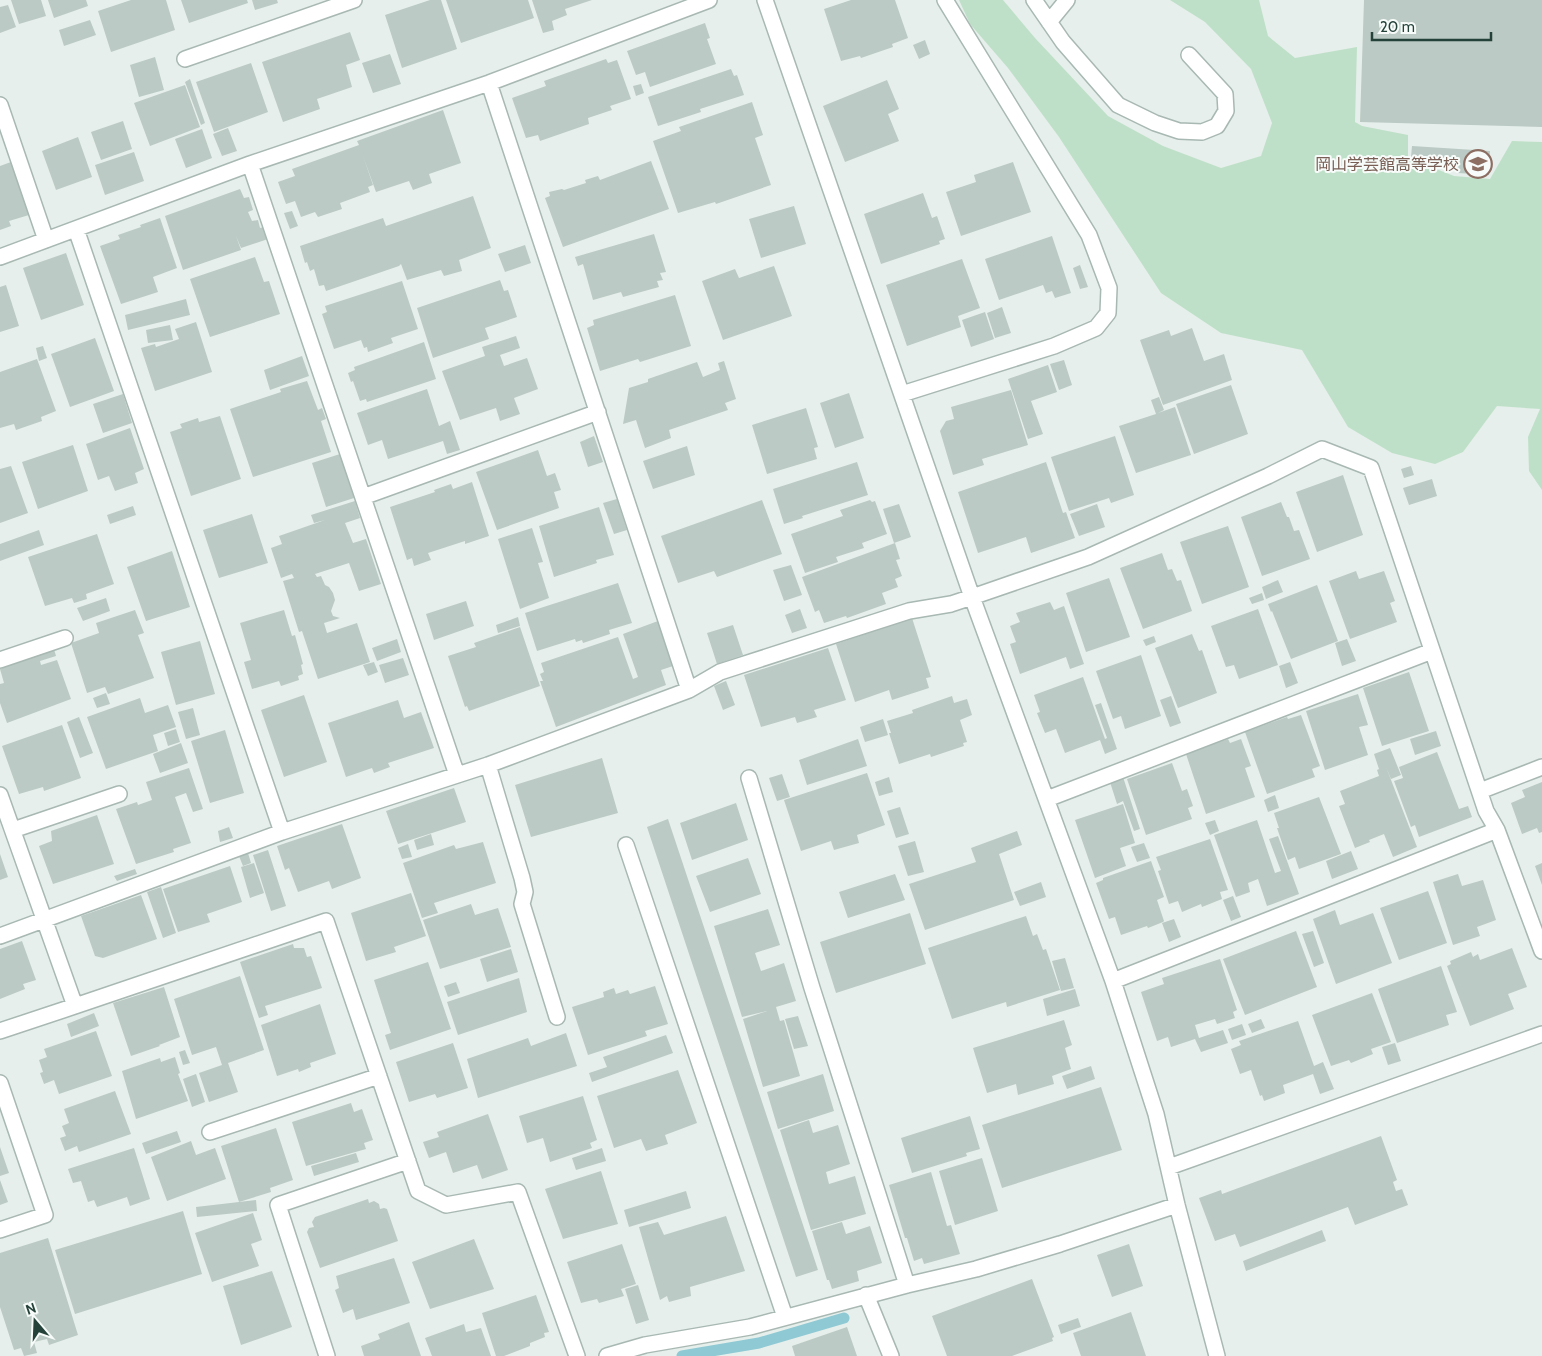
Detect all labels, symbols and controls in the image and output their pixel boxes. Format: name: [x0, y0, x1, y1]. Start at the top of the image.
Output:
scale bar: [1372, 10, 1491, 42]
text: 20 m: [1380, 18, 1415, 36]
school or university icon: 岡山学芸館高等学校: [1463, 149, 1493, 179]
place label: 岡山学芸館高等学校: [1315, 155, 1459, 174]
north arrow: [10, 1296, 60, 1346]
text: N: [23, 1299, 38, 1319]

